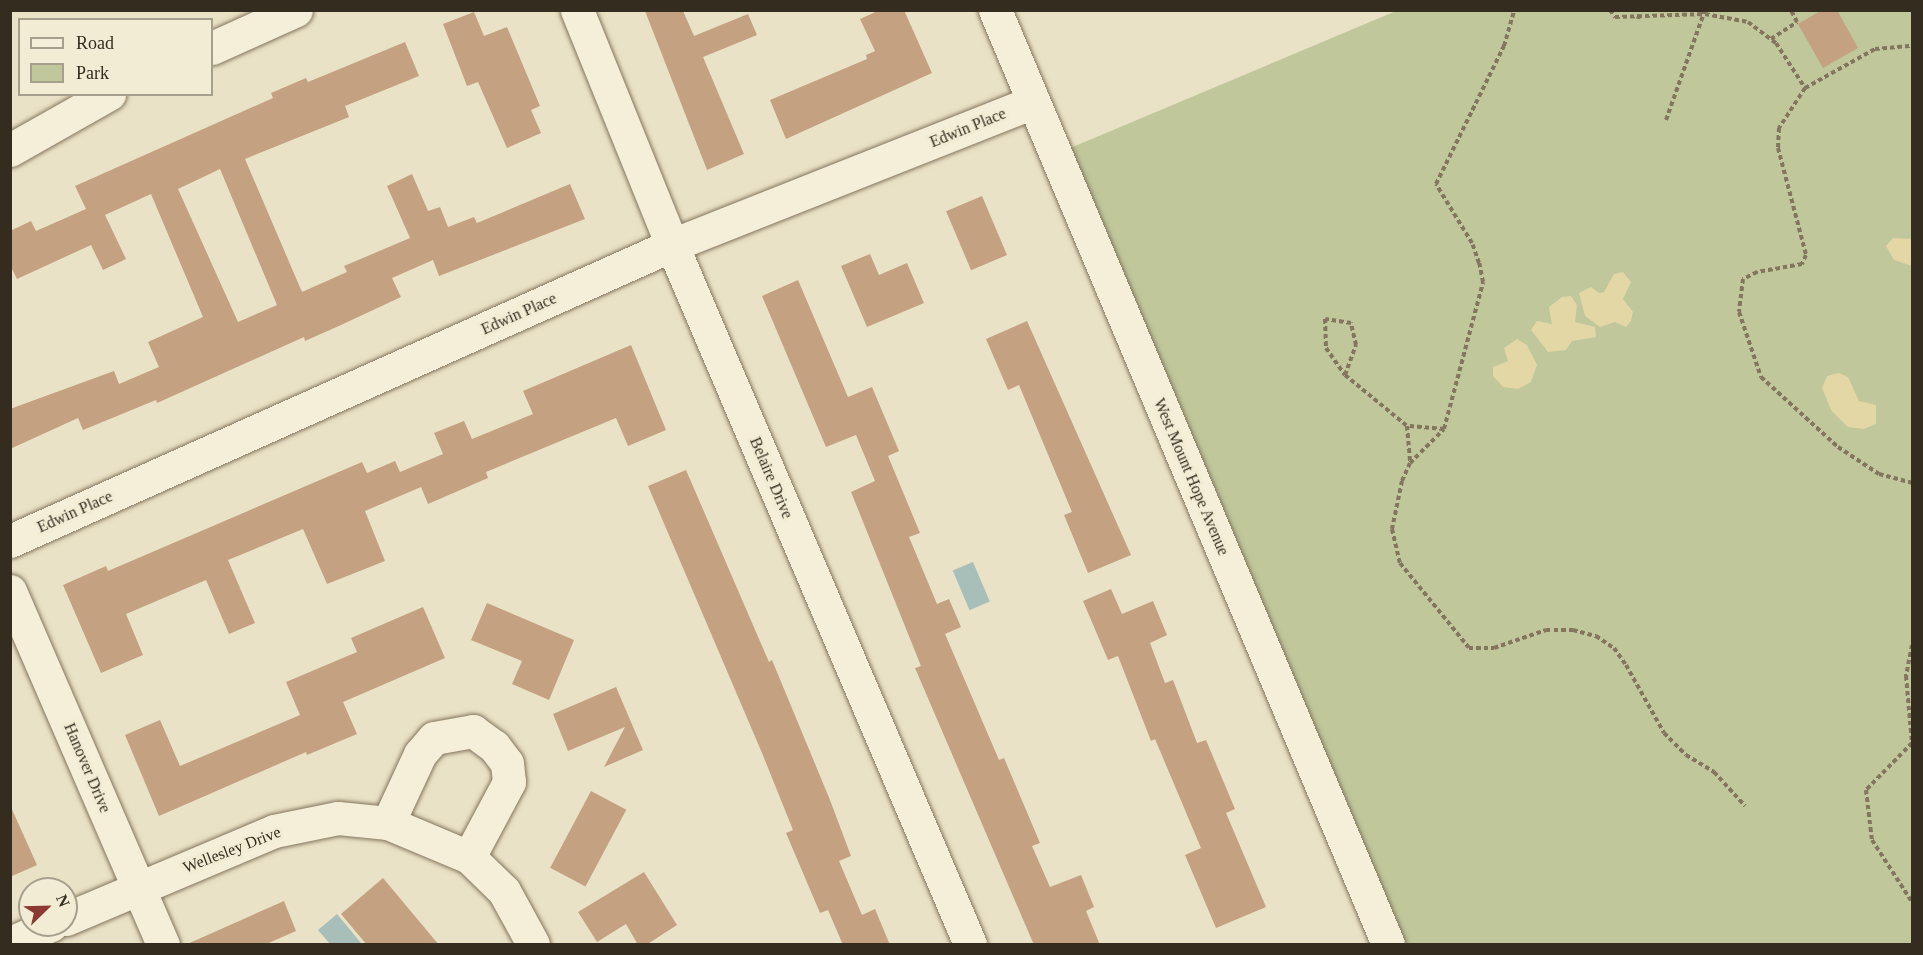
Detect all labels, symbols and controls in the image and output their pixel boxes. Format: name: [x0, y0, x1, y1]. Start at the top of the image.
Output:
legend: [18, 18, 213, 96]
text: Road: [76, 33, 114, 53]
text: Park: [76, 63, 109, 83]
street label: Edwin Place: [927, 104, 1009, 152]
street label: Edwin Place: [478, 289, 560, 339]
street label: West Mount Hope Avenue: [1149, 395, 1233, 559]
street label: Belaire Drive: [745, 434, 797, 522]
street label: Edwin Place: [34, 487, 116, 537]
street label: Hanover Drive: [60, 720, 114, 816]
street label: Wellesley Drive: [180, 823, 284, 877]
north arrow: [18, 877, 78, 937]
text: N: [53, 892, 73, 909]

